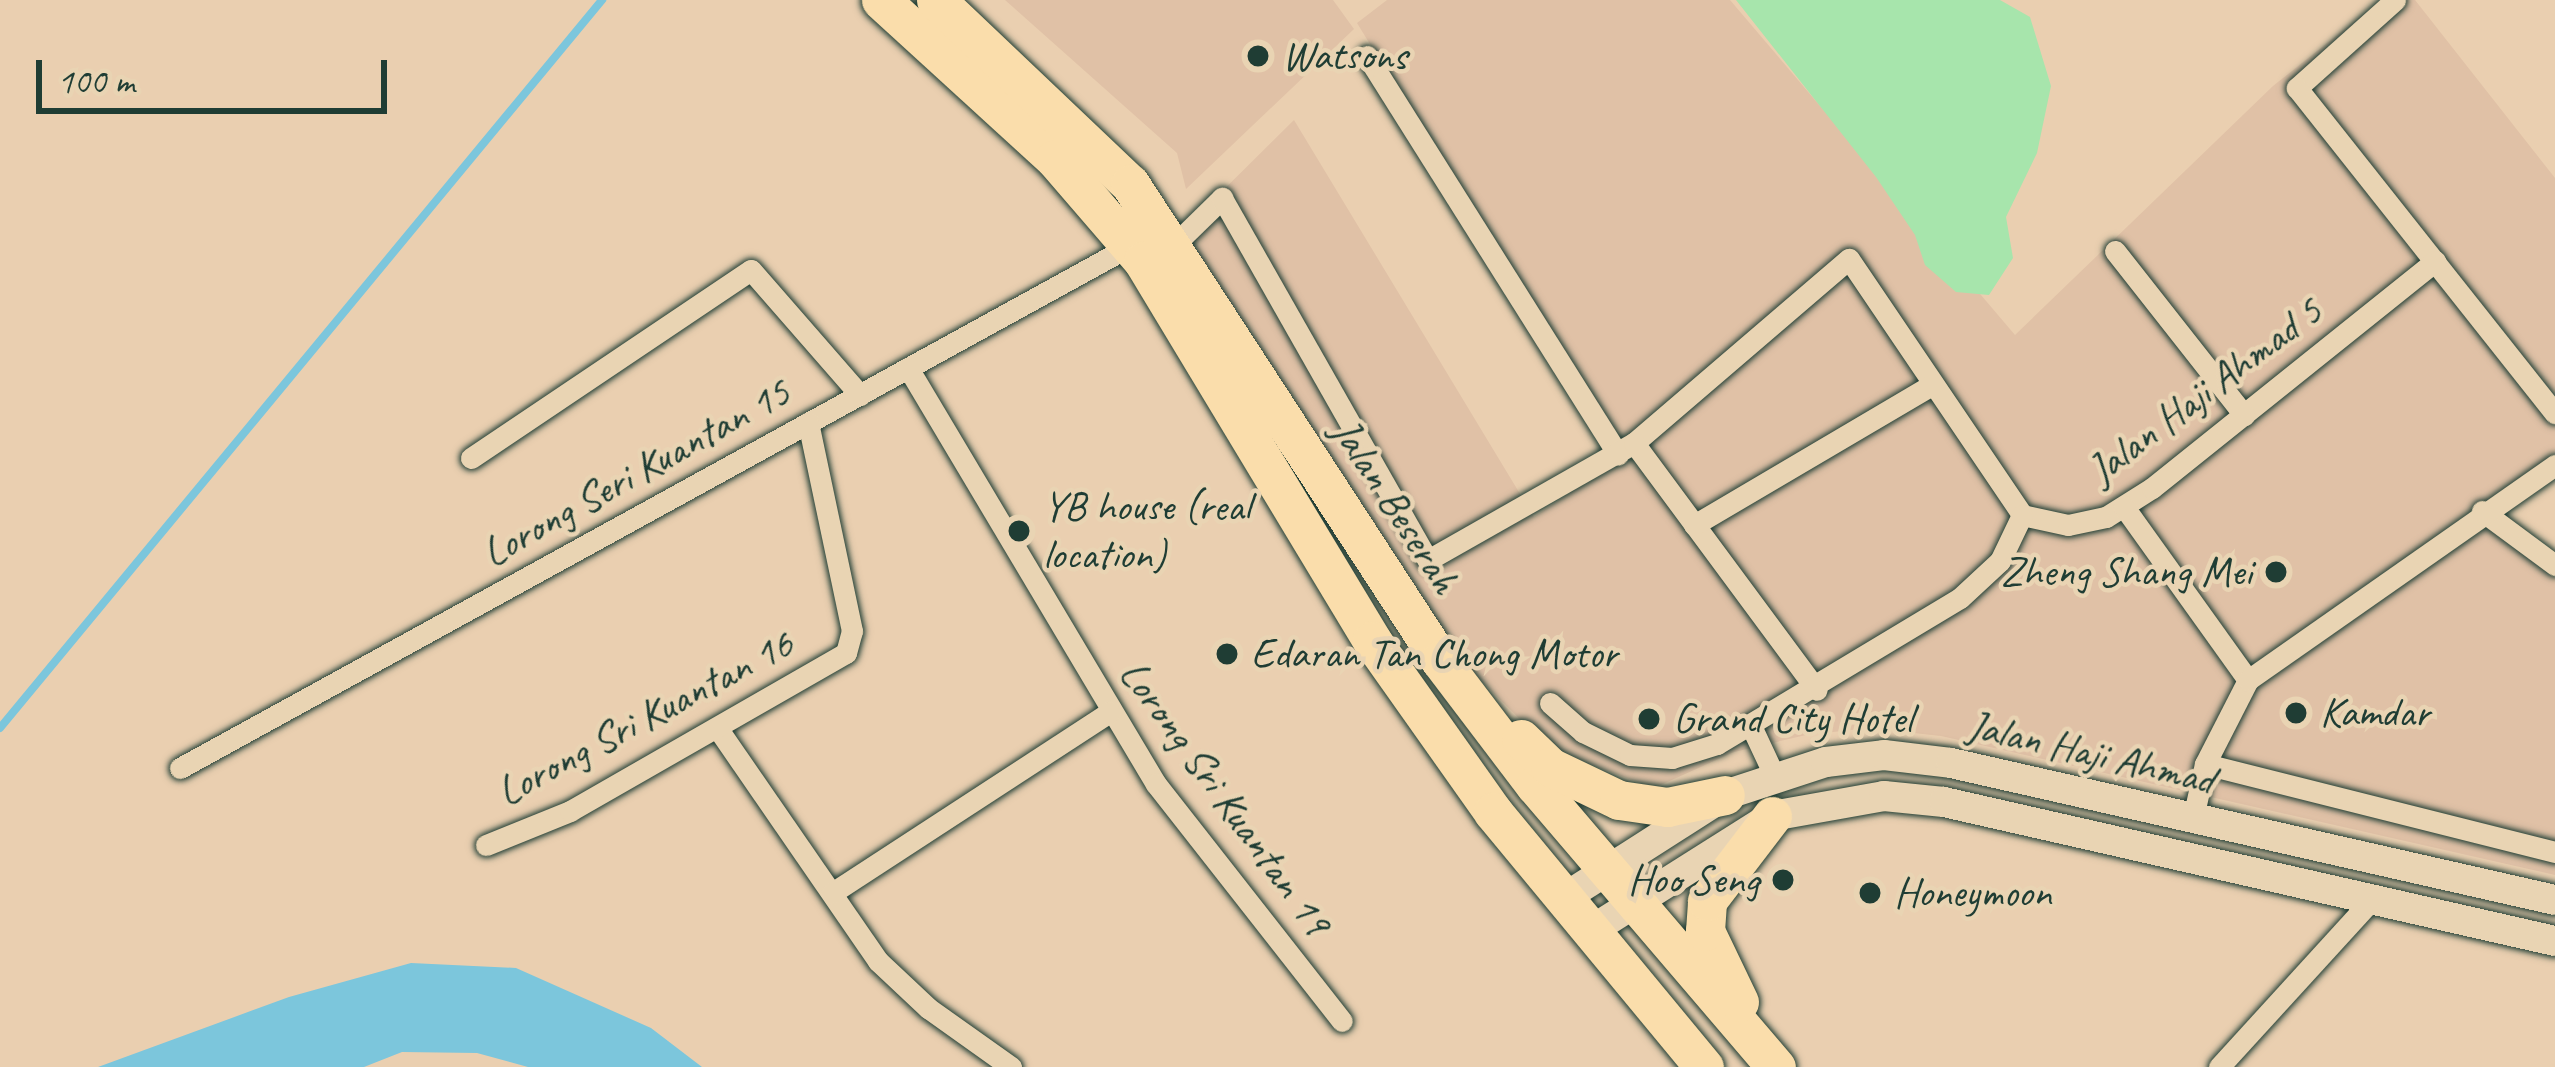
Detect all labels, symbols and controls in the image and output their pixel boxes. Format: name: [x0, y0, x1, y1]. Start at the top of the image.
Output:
place label: Watsons: [1282, 31, 1407, 81]
scale bar: [42, 36, 393, 110]
marker: Watsons: [1245, 43, 1271, 69]
text: 100 m: [57, 58, 134, 104]
street label: Jalan Haji Ahmad 5: [2077, 286, 2333, 496]
street label: Lorong Seri Kuantan 15: [475, 368, 797, 578]
street label: Jalan Beserah: [1320, 409, 1470, 603]
place label: YB house (real location): [1043, 482, 1250, 580]
marker: YB house (real location): [1006, 518, 1032, 544]
place label: Zheng Shang Mei: [1998, 547, 2252, 597]
marker: Zheng Shang Mei: [2263, 559, 2289, 585]
street label: Lorong Sri Kuantan 16: [489, 619, 801, 817]
place label: Edaran Tan Chong Motor: [1251, 629, 1619, 679]
marker: Edaran Tan Chong Motor: [1214, 641, 1240, 667]
street label: Lorong Sri Kuantan 19: [1108, 651, 1342, 945]
place label: Kamdar: [2320, 688, 2430, 738]
place label: Grand City Hotel: [1673, 694, 1911, 744]
street label: Jalan Haji Ahmad: [1962, 700, 2220, 806]
marker: Kamdar: [2283, 700, 2309, 726]
marker: Grand City Hotel: [1636, 706, 1662, 732]
place label: Hoo Seng: [1629, 855, 1759, 905]
marker: Hoo Seng: [1770, 867, 1796, 893]
place label: Honeymoon: [1894, 868, 2051, 918]
marker: Honeymoon: [1857, 880, 1883, 906]

